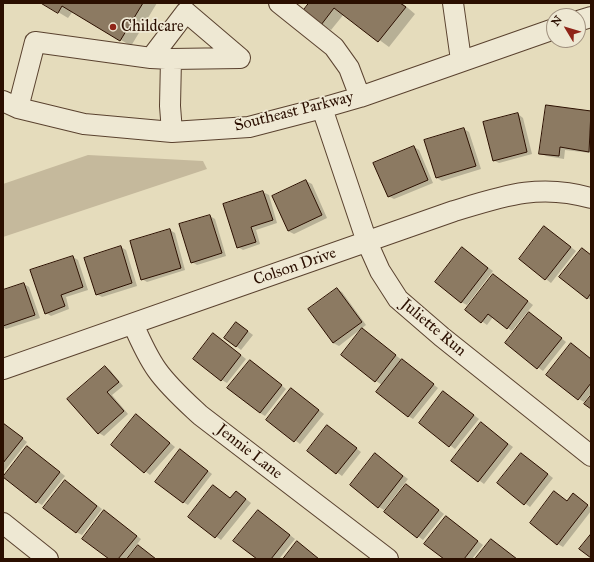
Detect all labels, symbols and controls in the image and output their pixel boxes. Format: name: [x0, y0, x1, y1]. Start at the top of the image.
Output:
north arrow: [546, 8, 586, 48]
text: N: [549, 13, 565, 29]
place label: Childcare: [121, 17, 184, 37]
marker: Childcare: [108, 22, 118, 32]
street label: Southeast Parkway: [232, 88, 356, 136]
street label: Colson Drive: [251, 244, 339, 290]
street label: Juliette Run: [396, 295, 470, 361]
street label: Jennie Lane: [212, 420, 286, 484]

